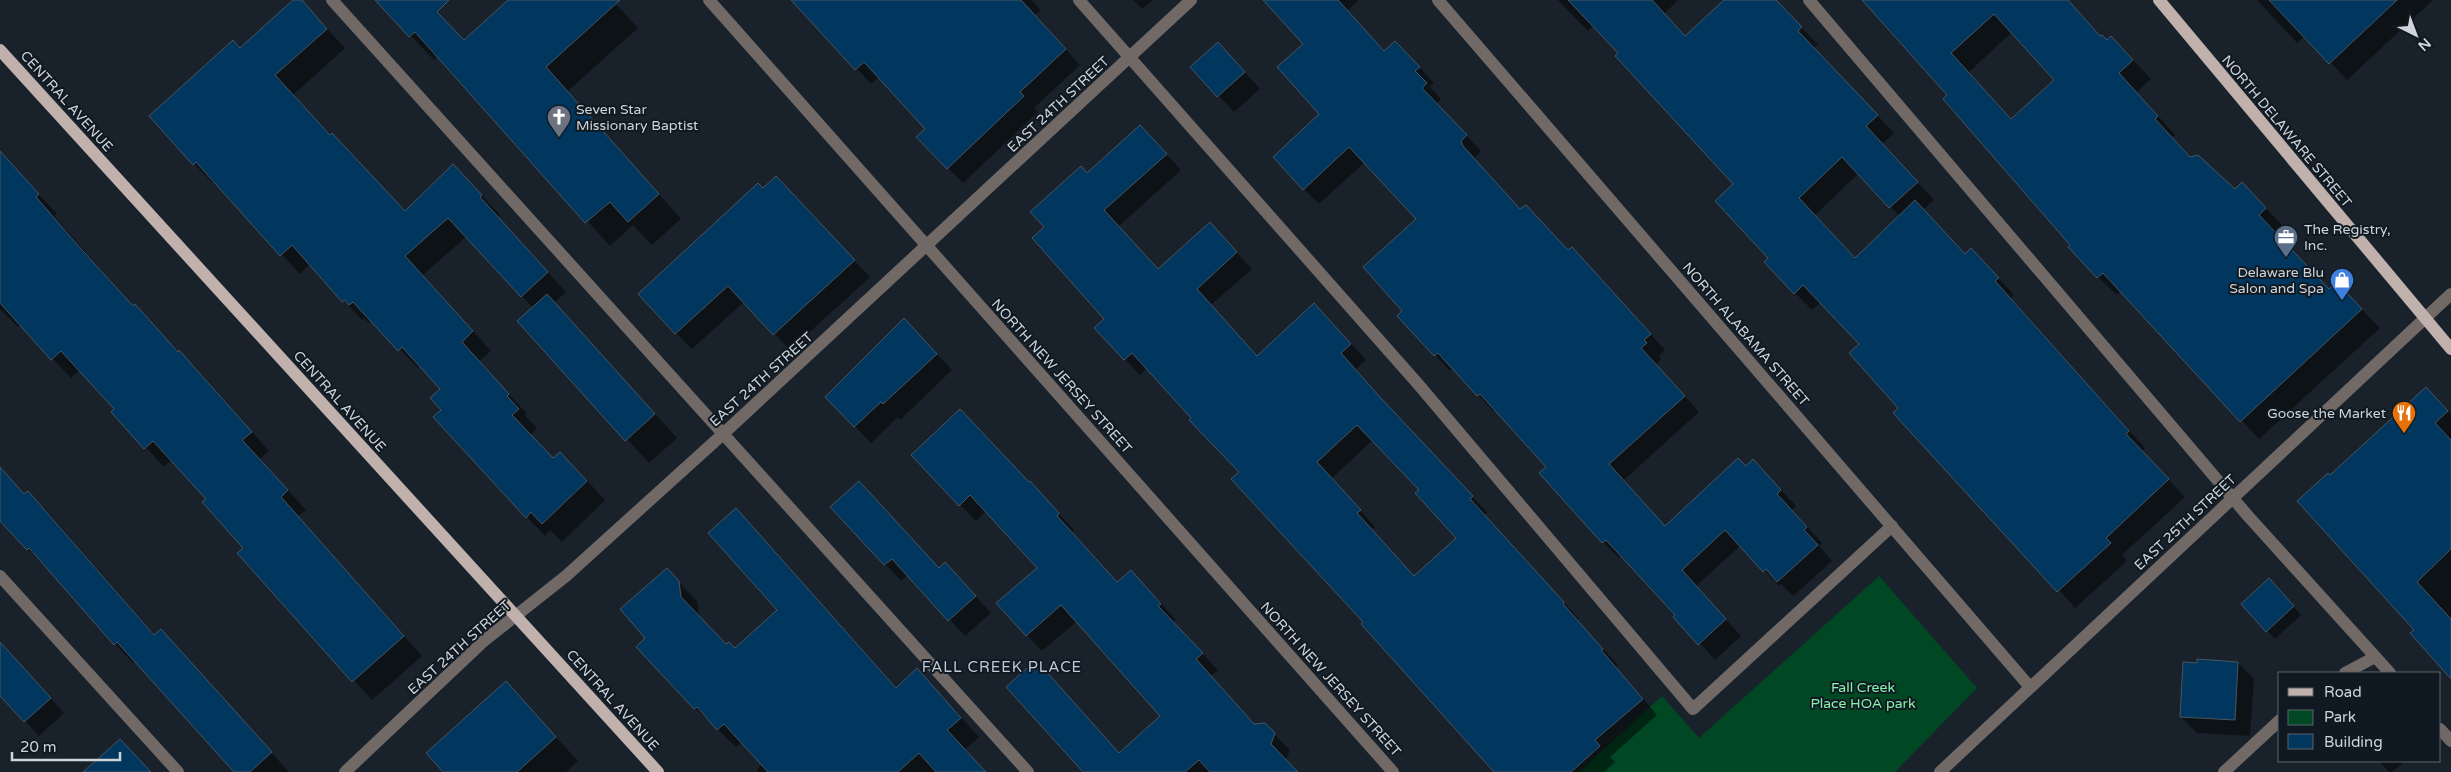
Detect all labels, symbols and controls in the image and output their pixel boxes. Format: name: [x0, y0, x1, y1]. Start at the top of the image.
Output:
north arrow: [2391, 10, 2441, 60]
text: N: [2414, 34, 2434, 54]
street label: CENTRAL AVENUE: [17, 47, 116, 155]
street label: EAST 24TH STREET: [1004, 52, 1113, 156]
street label: NORTH DELAWARE STREET: [2218, 52, 2355, 211]
place label: Seven Star Missionary Baptist: [576, 101, 699, 134]
church icon: Seven Star Missionary Baptist: [546, 104, 572, 138]
place label: The Registry, Inc.: [2304, 221, 2391, 254]
office icon: The Registry, Inc.: [2273, 224, 2299, 258]
street label: NORTH ALABAMA STREET: [1679, 259, 1813, 410]
place label: Delaware Blu Salon and Spa: [2229, 264, 2324, 297]
shop icon: Delaware Blu Salon and Spa: [2329, 267, 2355, 301]
street label: NORTH NEW JERSEY STREET: [988, 296, 1136, 457]
street label: EAST 24TH STREET: [706, 328, 817, 430]
street label: CENTRAL AVENUE: [290, 347, 389, 455]
restaurant icon: Goose the Market: [2391, 400, 2417, 434]
place label: Goose the Market: [2267, 405, 2387, 422]
street label: EAST 25TH STREET: [2131, 470, 2240, 574]
street label: EAST 24TH STREET: [404, 596, 515, 698]
street label: NORTH NEW JERSEY STREET: [1257, 599, 1405, 760]
street label: CENTRAL AVENUE: [563, 646, 662, 754]
district label: FALL CREEK PLACE: [922, 658, 1082, 676]
legend: [2278, 672, 2441, 762]
park label: Fall Creek Place HOA park: [1810, 679, 1916, 712]
text: Road: [2324, 683, 2362, 701]
text: Park: [2324, 708, 2356, 726]
scale bar: [12, 730, 120, 762]
text: Building: [2324, 733, 2383, 751]
text: 20 m: [20, 738, 57, 756]

